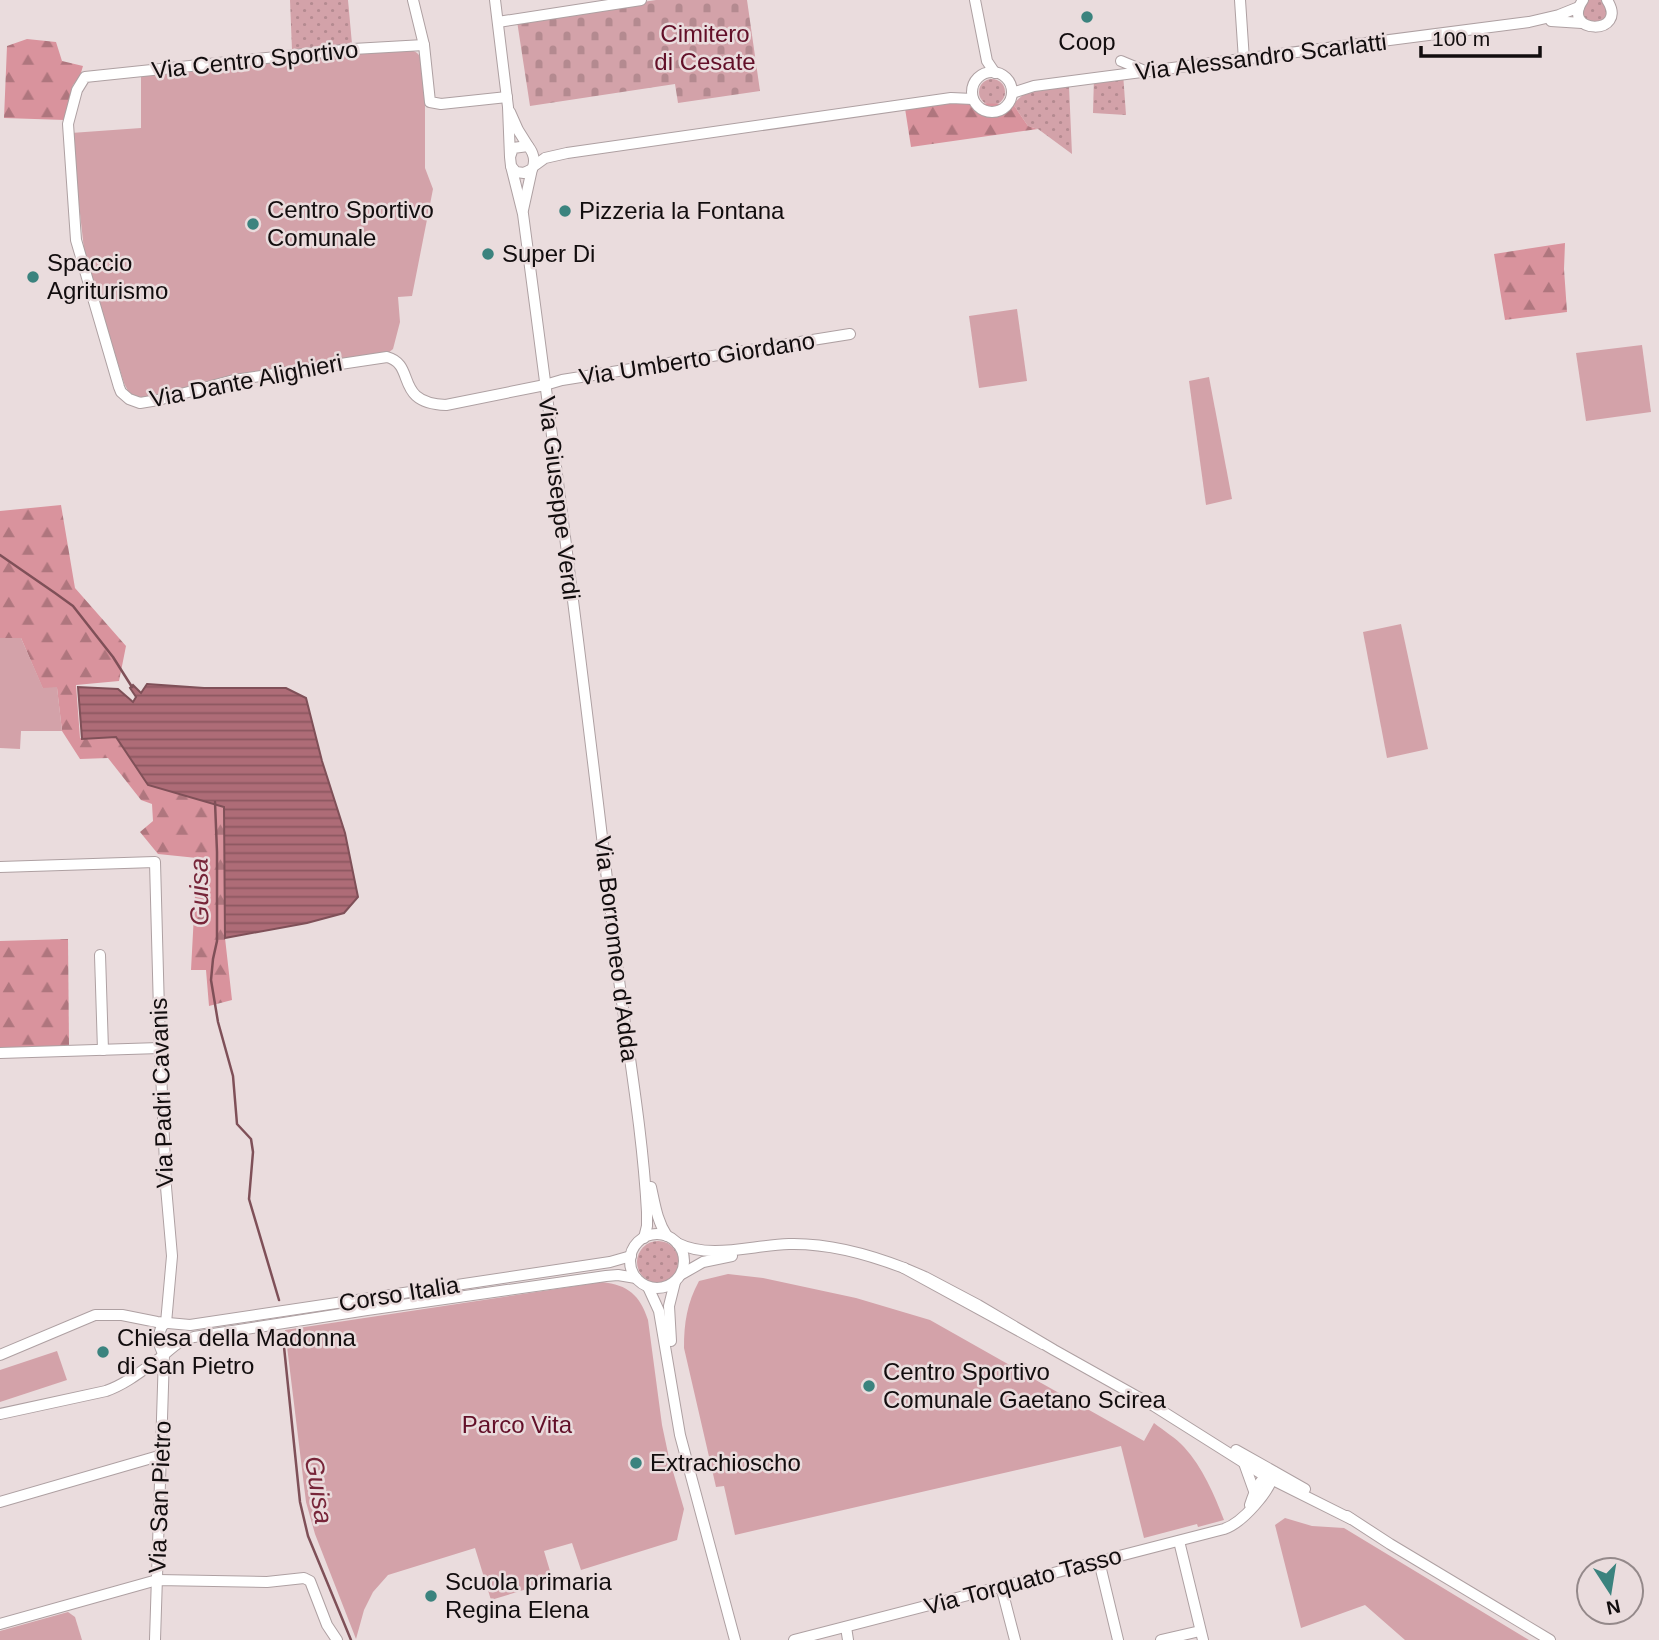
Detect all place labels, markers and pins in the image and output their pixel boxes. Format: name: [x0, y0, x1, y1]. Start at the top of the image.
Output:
marker: Coop: [1079, 9, 1095, 25]
place label: Coop: [1058, 28, 1116, 55]
place label: Centro Sportivo Comunale: [267, 196, 434, 251]
place label: Pizzeria la Fontana: [579, 197, 785, 224]
marker: Pizzeria la Fontana: [557, 203, 573, 219]
marker: Centro Sportivo Comunale: [245, 216, 261, 232]
place label: Super Di: [502, 240, 595, 267]
marker: Super Di: [480, 246, 496, 262]
place label: Spaccio Agriturismo: [47, 249, 168, 304]
marker: Spaccio Agriturismo: [25, 269, 41, 285]
place label: Chiesa della Madonna di San Pietro: [117, 1324, 356, 1379]
marker: Chiesa della Madonna di San Pietro: [95, 1344, 111, 1360]
place label: Centro Sportivo Comunale Gaetano Scirea: [883, 1358, 1166, 1413]
marker: Centro Sportivo Comunale Gaetano Scirea: [861, 1378, 877, 1394]
place label: Extrachioscho: [650, 1449, 801, 1476]
marker: Extrachioscho: [628, 1455, 644, 1471]
place label: Scuola primaria Regina Elena: [445, 1568, 612, 1623]
marker: Scuola primaria Regina Elena: [423, 1588, 439, 1604]

